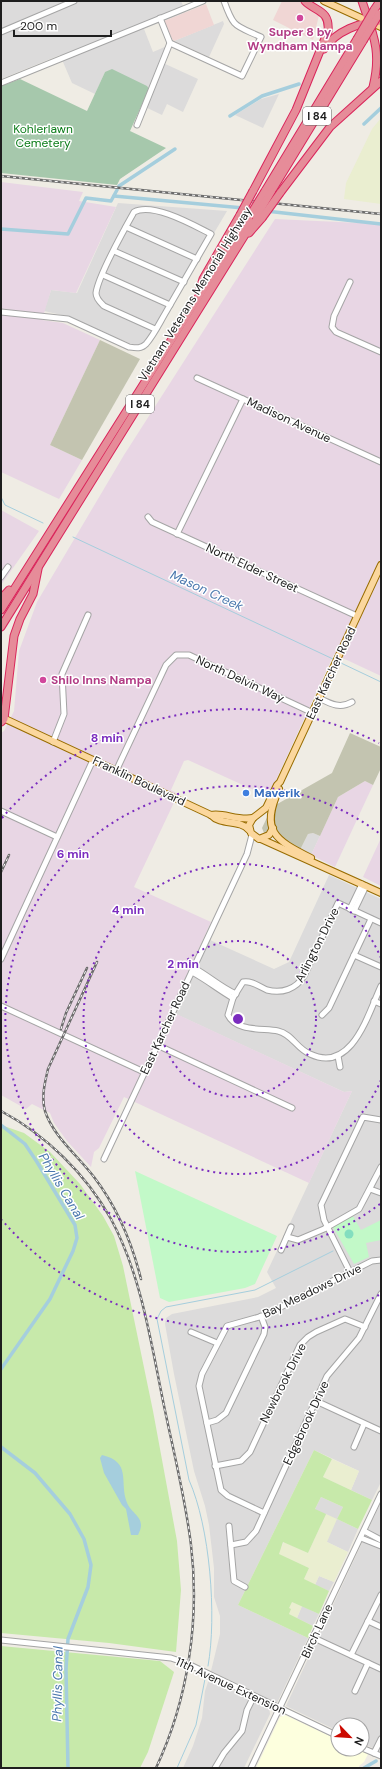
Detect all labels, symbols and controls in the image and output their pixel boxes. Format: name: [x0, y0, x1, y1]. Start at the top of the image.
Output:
scale bar: [14, 12, 111, 38]
marker: Super 8 by Wyndham Nampa: [295, 13, 305, 23]
text: 200 m: [20, 18, 57, 34]
place label: Super 8 by Wyndham Nampa: [247, 24, 353, 54]
road number: I 84: [303, 107, 331, 125]
park label: Kohlerlawn Cemetery: [13, 121, 73, 151]
street label: Vietnam Veterans Memorial Highway: [134, 203, 256, 384]
street label: Madison Avenue: [244, 394, 334, 447]
road number: I 84: [126, 395, 154, 413]
street label: North Elder Street: [203, 540, 301, 597]
water label: Mason Creek: [168, 566, 246, 615]
street label: East Karcher Road: [302, 624, 360, 722]
street label: North Delvin Way: [193, 652, 287, 707]
place label: Shilo Inns Nampa: [51, 672, 152, 688]
marker: Shilo Inns Nampa: [38, 675, 48, 685]
text: 8 min: [91, 730, 123, 746]
street label: Franklin Boulevard: [90, 752, 188, 810]
place label: Maverik: [254, 785, 300, 801]
marker: Maverik: [241, 788, 251, 798]
text: 6 min: [57, 846, 89, 862]
text: 4 min: [112, 902, 144, 918]
street label: Arlington Drive: [291, 905, 343, 985]
text: 2 min: [167, 956, 199, 972]
street label: East Karcher Road: [136, 979, 194, 1077]
centre of rings: [231, 1012, 245, 1026]
water label: Phyllis Canal: [35, 1150, 89, 1224]
street label: Bay Meadows Drive: [260, 1260, 364, 1322]
street label: Newbrook Drive: [256, 1340, 310, 1426]
street label: Edgebrook Drive: [279, 1378, 333, 1468]
street label: Birch Lane: [298, 1601, 337, 1661]
water label: Phyllis Canal: [48, 1645, 67, 1722]
street label: 11th Avenue Extension: [173, 1653, 289, 1719]
north arrow: [330, 1717, 370, 1757]
text: N: [351, 1735, 367, 1748]

